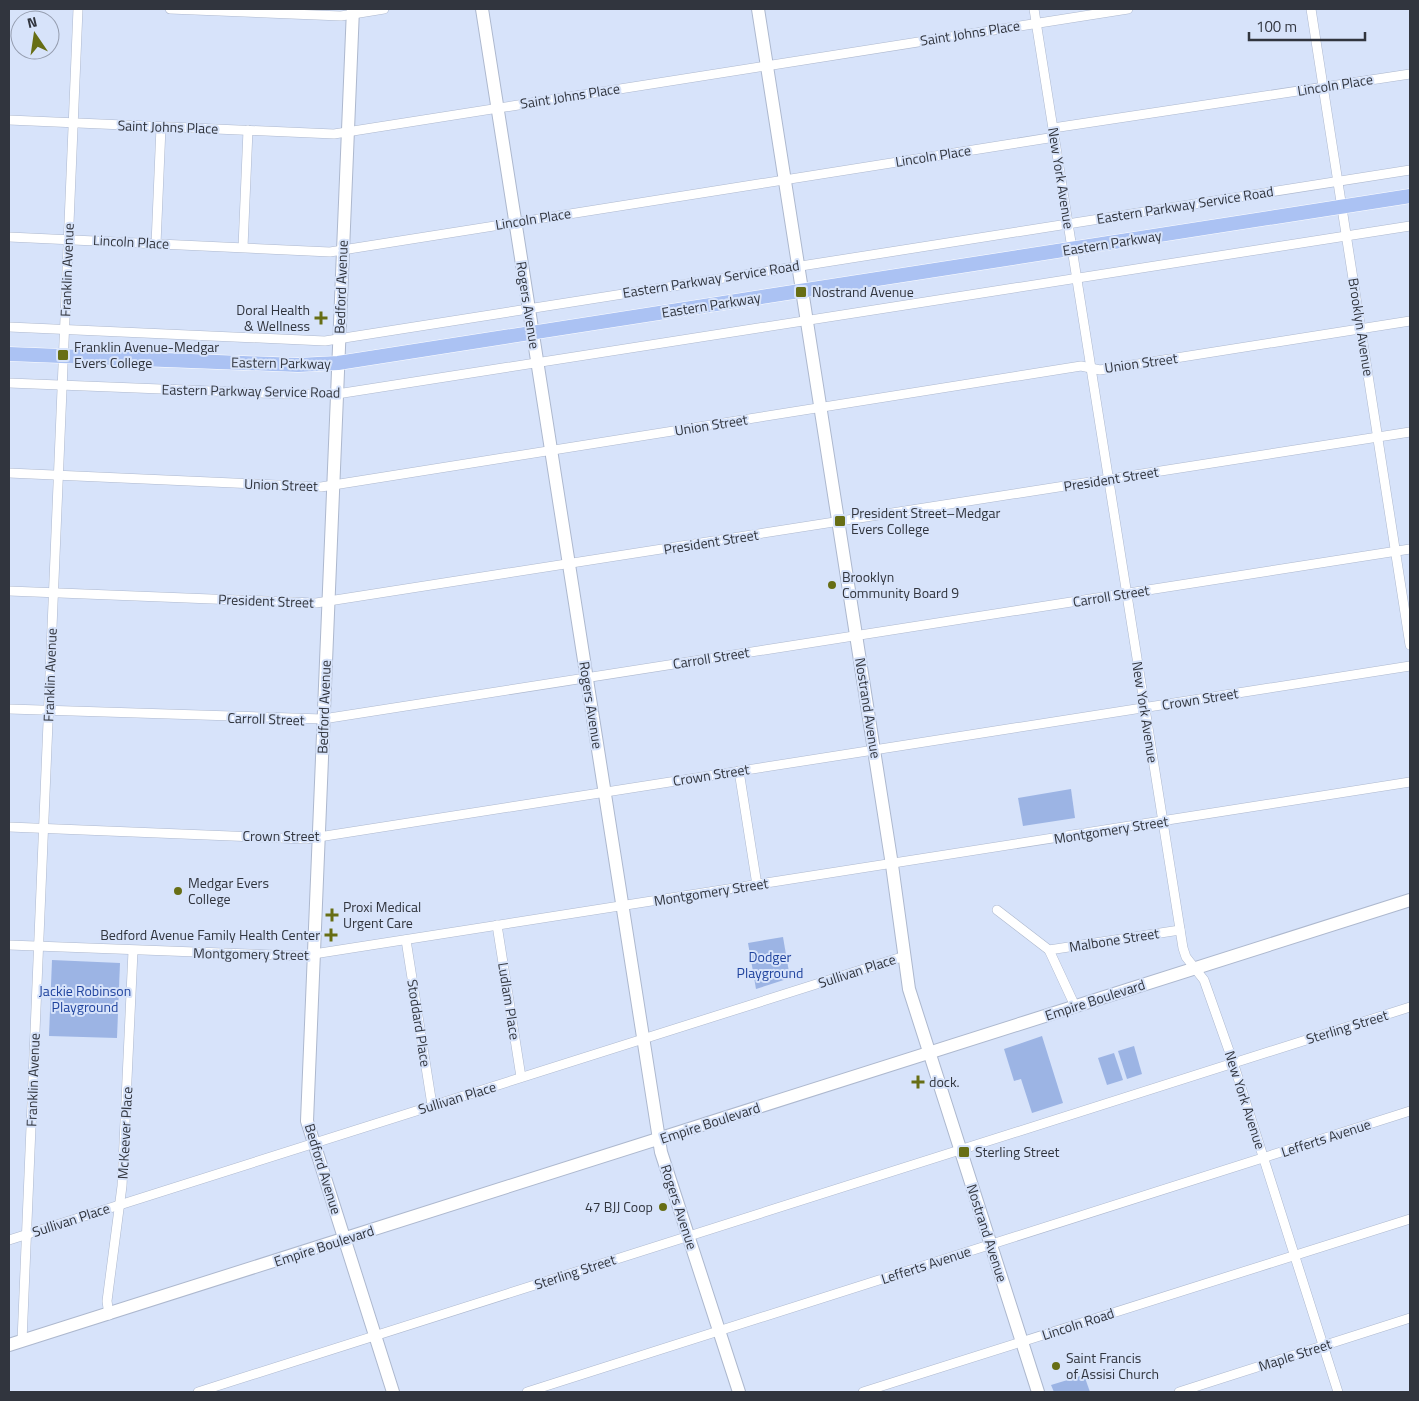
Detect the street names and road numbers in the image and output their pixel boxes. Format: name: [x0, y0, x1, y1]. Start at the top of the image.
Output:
street label: Saint Johns Place: [919, 14, 1021, 51]
street label: Lincoln Place: [1296, 68, 1374, 101]
street label: Saint Johns Place: [519, 77, 621, 114]
street label: Saint Johns Place: [117, 114, 219, 139]
street label: New York Avenue: [1043, 126, 1080, 230]
street label: Lincoln Place: [894, 139, 972, 172]
street label: Eastern Parkway Service Road: [1095, 180, 1275, 229]
street label: Lincoln Place: [494, 202, 572, 235]
street label: Franklin Avenue: [54, 223, 79, 317]
street label: Eastern Parkway: [1061, 224, 1163, 261]
street label: Lincoln Place: [92, 229, 170, 254]
street label: Bedford Avenue: [328, 240, 353, 334]
street label: Eastern Parkway Service Road: [621, 254, 801, 303]
street label: Rogers Avenue: [511, 260, 546, 350]
street label: Brooklyn Avenue: [1343, 276, 1380, 378]
street label: Eastern Parkway: [660, 286, 762, 323]
street label: Union Street: [1103, 347, 1179, 378]
street label: Eastern Parkway: [231, 351, 331, 374]
street label: Eastern Parkway Service Road: [162, 378, 341, 403]
street label: Union Street: [673, 408, 749, 441]
street label: President Street: [1062, 461, 1160, 496]
street label: Union Street: [244, 473, 318, 496]
street label: President Street: [662, 524, 760, 559]
street label: Carroll Street: [1071, 579, 1151, 612]
street label: President Street: [218, 588, 314, 613]
street label: Franklin Avenue: [37, 628, 62, 722]
street label: Carroll Street: [671, 641, 751, 674]
street label: Nostrand Avenue: [850, 656, 887, 760]
street label: Bedford Avenue: [311, 660, 336, 754]
street label: Rogers Avenue: [574, 660, 609, 750]
street label: New York Avenue: [1127, 660, 1164, 764]
street label: Crown Street: [1160, 682, 1240, 715]
street label: Carroll Street: [227, 707, 305, 730]
street label: Crown Street: [671, 758, 751, 791]
street label: Montgomery Street: [1052, 810, 1170, 849]
street label: Crown Street: [243, 825, 320, 846]
street label: Montgomery Street: [652, 872, 770, 911]
street label: Malbone Street: [1068, 922, 1160, 957]
street label: Montgomery Street: [193, 942, 309, 965]
street label: Sullivan Place: [815, 948, 898, 993]
street label: Ludlam Place: [493, 961, 526, 1041]
street label: Empire Boulevard: [1042, 973, 1148, 1026]
street label: Stoddard Place: [402, 978, 437, 1068]
street label: Sterling Street: [1303, 1004, 1390, 1049]
street label: Franklin Avenue: [20, 1033, 45, 1127]
street label: New York Avenue: [1220, 1048, 1271, 1152]
street label: Sullivan Place: [415, 1076, 498, 1119]
street label: McKeever Place: [112, 1086, 137, 1180]
street label: Empire Boulevard: [657, 1096, 763, 1149]
street label: Lefferts Avenue: [1278, 1113, 1373, 1162]
street label: Bedford Avenue: [300, 1121, 347, 1217]
street label: Rogers Avenue: [656, 1162, 703, 1252]
street label: Nostrand Avenue: [962, 1181, 1013, 1285]
street label: Sullivan Place: [29, 1197, 112, 1242]
street label: Empire Boulevard: [271, 1219, 377, 1272]
street label: Lefferts Avenue: [878, 1240, 973, 1289]
street label: Sterling Street: [531, 1248, 618, 1295]
street label: Lincoln Road: [1039, 1302, 1117, 1345]
street label: Maple Street: [1256, 1333, 1334, 1376]

